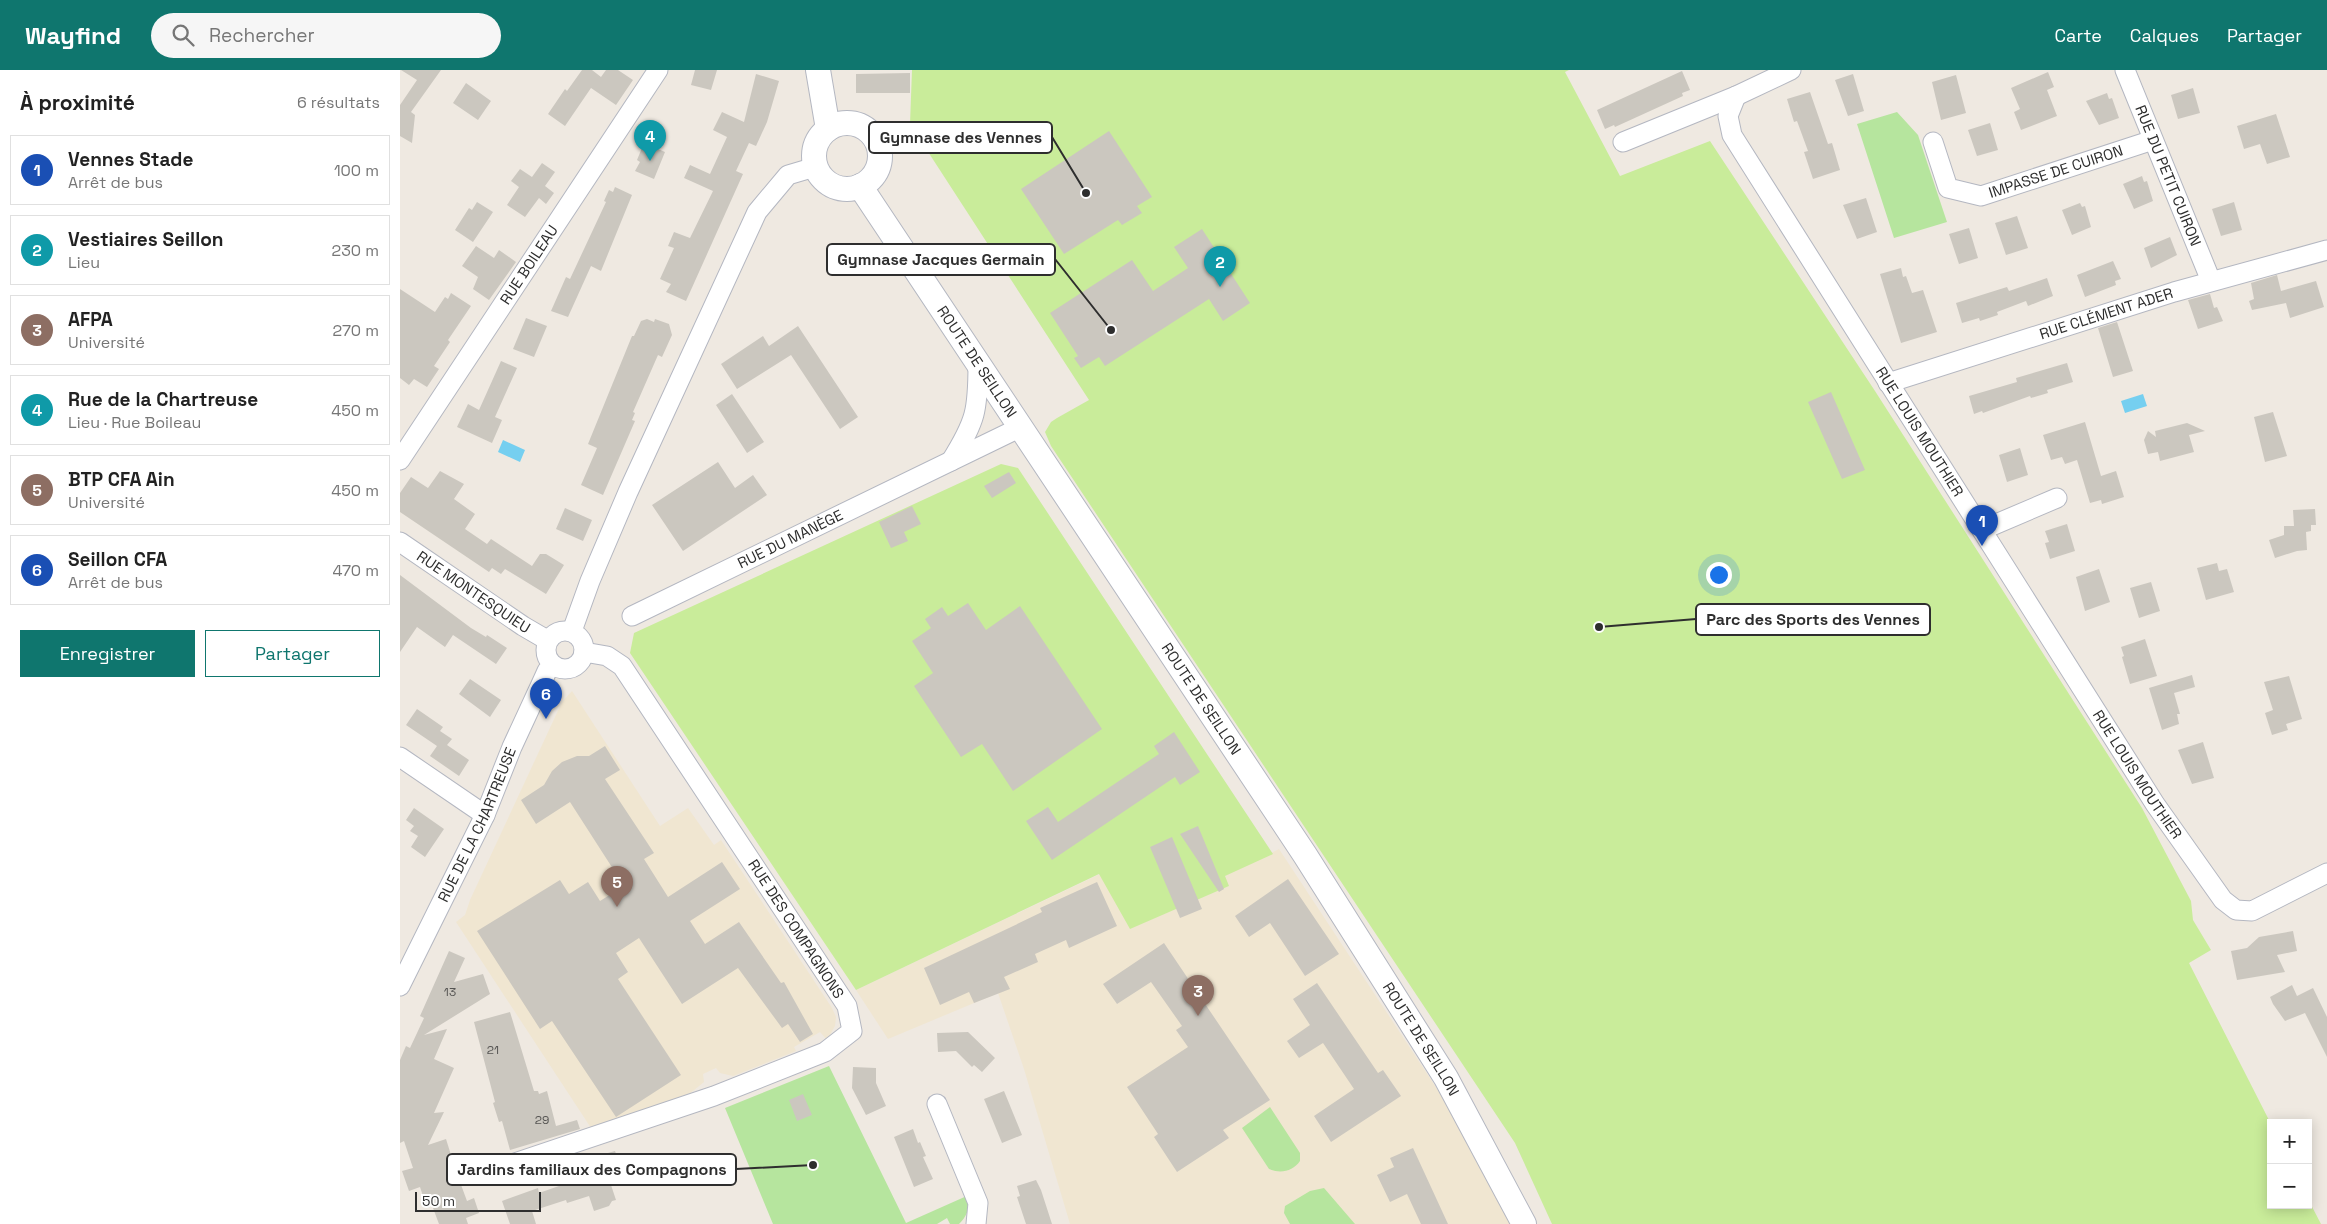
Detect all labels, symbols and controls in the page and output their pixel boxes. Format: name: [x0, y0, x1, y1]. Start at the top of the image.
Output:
search box: [151, 13, 501, 58]
text: Wayfind: [25, 20, 121, 51]
icon: search: [169, 21, 197, 49]
text: Rechercher: [209, 23, 315, 48]
text: Carte: [2055, 24, 2102, 47]
text: Calques: [2130, 24, 2199, 47]
text: Partager: [2227, 24, 2302, 47]
text: À proximité: [20, 89, 135, 116]
text: 6 résultats: [297, 92, 380, 113]
street label: RUE DU PETIT CUIRON: [2131, 102, 2206, 249]
pin: 4: [634, 120, 666, 161]
callout: Gymnase des Vennes: [869, 122, 1052, 153]
text: Gymnase des Vennes: [880, 127, 1042, 148]
street label: IMPASSE DE CUIRON: [1986, 140, 2125, 202]
text: Vennes Stade: [68, 147, 193, 172]
text: 1: [33, 160, 41, 181]
text: 100 m: [334, 160, 379, 181]
text: Arrêt de bus: [68, 172, 163, 193]
street label: RUE BOILEAU: [496, 221, 562, 308]
text: Vestiaires Seillon: [68, 227, 224, 252]
text: 2: [32, 240, 42, 261]
text: 230 m: [332, 240, 379, 261]
callout: Gymnase Jacques Germain: [827, 244, 1055, 275]
pin: 2: [1204, 246, 1236, 287]
text: Gymnase Jacques Germain: [837, 249, 1045, 270]
text: Lieu: [68, 252, 100, 273]
street label: RUE CLÉMENT ADER: [2037, 283, 2175, 343]
street label: ROUTE DE SEILLON: [933, 302, 1021, 421]
text: AFPA: [68, 307, 113, 332]
text: 3: [32, 320, 42, 341]
text: 270 m: [332, 320, 379, 341]
text: Université: [68, 332, 145, 353]
street label: RUE LOUIS MOUTHIER: [1872, 363, 1968, 500]
text: Rue de la Chartreuse: [68, 387, 258, 412]
text: 4: [32, 400, 42, 421]
text: 450 m: [331, 400, 379, 421]
text: Lieu · Rue Boileau: [68, 412, 201, 433]
text: BTP CFA Ain: [68, 467, 175, 492]
text: 5: [32, 480, 42, 501]
text: 450 m: [331, 480, 379, 501]
text: Université: [68, 492, 145, 513]
street label: RUE DU MANÈGE: [734, 505, 846, 572]
pin: 1: [1966, 505, 1998, 546]
street label: RUE MONTESQUIEU: [413, 546, 534, 637]
text: Seillon CFA: [68, 547, 167, 572]
text: 6: [32, 560, 42, 581]
text: 470 m: [332, 560, 379, 581]
your location: [1706, 562, 1732, 588]
text: Arrêt de bus: [68, 572, 163, 593]
callout: Parc des Sports des Vennes: [1696, 604, 1930, 635]
text: Parc des Sports des Vennes: [1706, 609, 1920, 630]
button: Enregistrer: [20, 630, 195, 677]
button: Partager: [205, 630, 380, 677]
street label: ROUTE DE SEILLON: [1158, 639, 1246, 758]
pin: 6: [530, 678, 562, 719]
street label: RUE LOUIS MOUTHIER: [2089, 706, 2187, 842]
street label: RUE DE LA CHARTREUSE: [433, 744, 520, 905]
street label: RUE DES COMPAGNONS: [744, 855, 849, 1002]
pin: 5: [601, 866, 633, 907]
pin: 3: [1182, 975, 1214, 1016]
street label: ROUTE DE SEILLON: [1379, 978, 1464, 1099]
house number: 13: [444, 984, 456, 1000]
house number: 21: [487, 1042, 499, 1058]
house number: 29: [535, 1112, 549, 1128]
map controls: [2267, 1119, 2312, 1209]
button: +: [2267, 1119, 2312, 1164]
callout: Jardins familiaux des Compagnons: [447, 1154, 736, 1185]
text: Jardins familiaux des Compagnons: [457, 1159, 727, 1180]
button: −: [2267, 1164, 2312, 1209]
scale bar: [415, 1189, 541, 1212]
text: 50 m: [422, 1192, 455, 1210]

